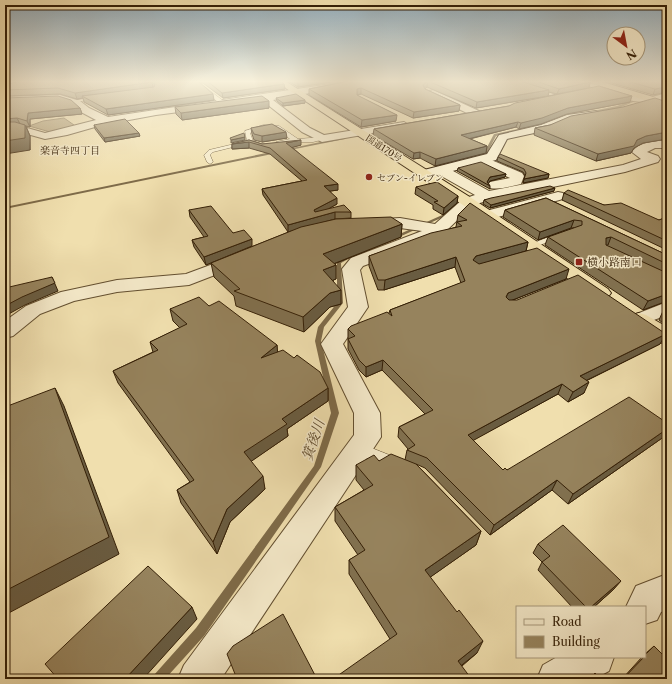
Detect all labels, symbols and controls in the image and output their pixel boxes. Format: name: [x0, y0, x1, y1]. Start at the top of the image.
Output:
north arrow: [606, 26, 646, 66]
text: N: [623, 46, 639, 63]
street label: 国道170号: [364, 132, 404, 164]
district label: 楽音寺四丁目: [40, 144, 100, 157]
marker: セブン-イレブン: [364, 172, 374, 182]
place label: セブン-イレブン: [377, 172, 443, 183]
place label: 横小路南口: [587, 255, 642, 269]
marker: 横小路南口: [574, 257, 584, 267]
water label: 箕後川: [298, 415, 329, 463]
legend: [516, 606, 646, 658]
text: Road: [552, 614, 582, 629]
text: Building: [552, 634, 600, 649]

